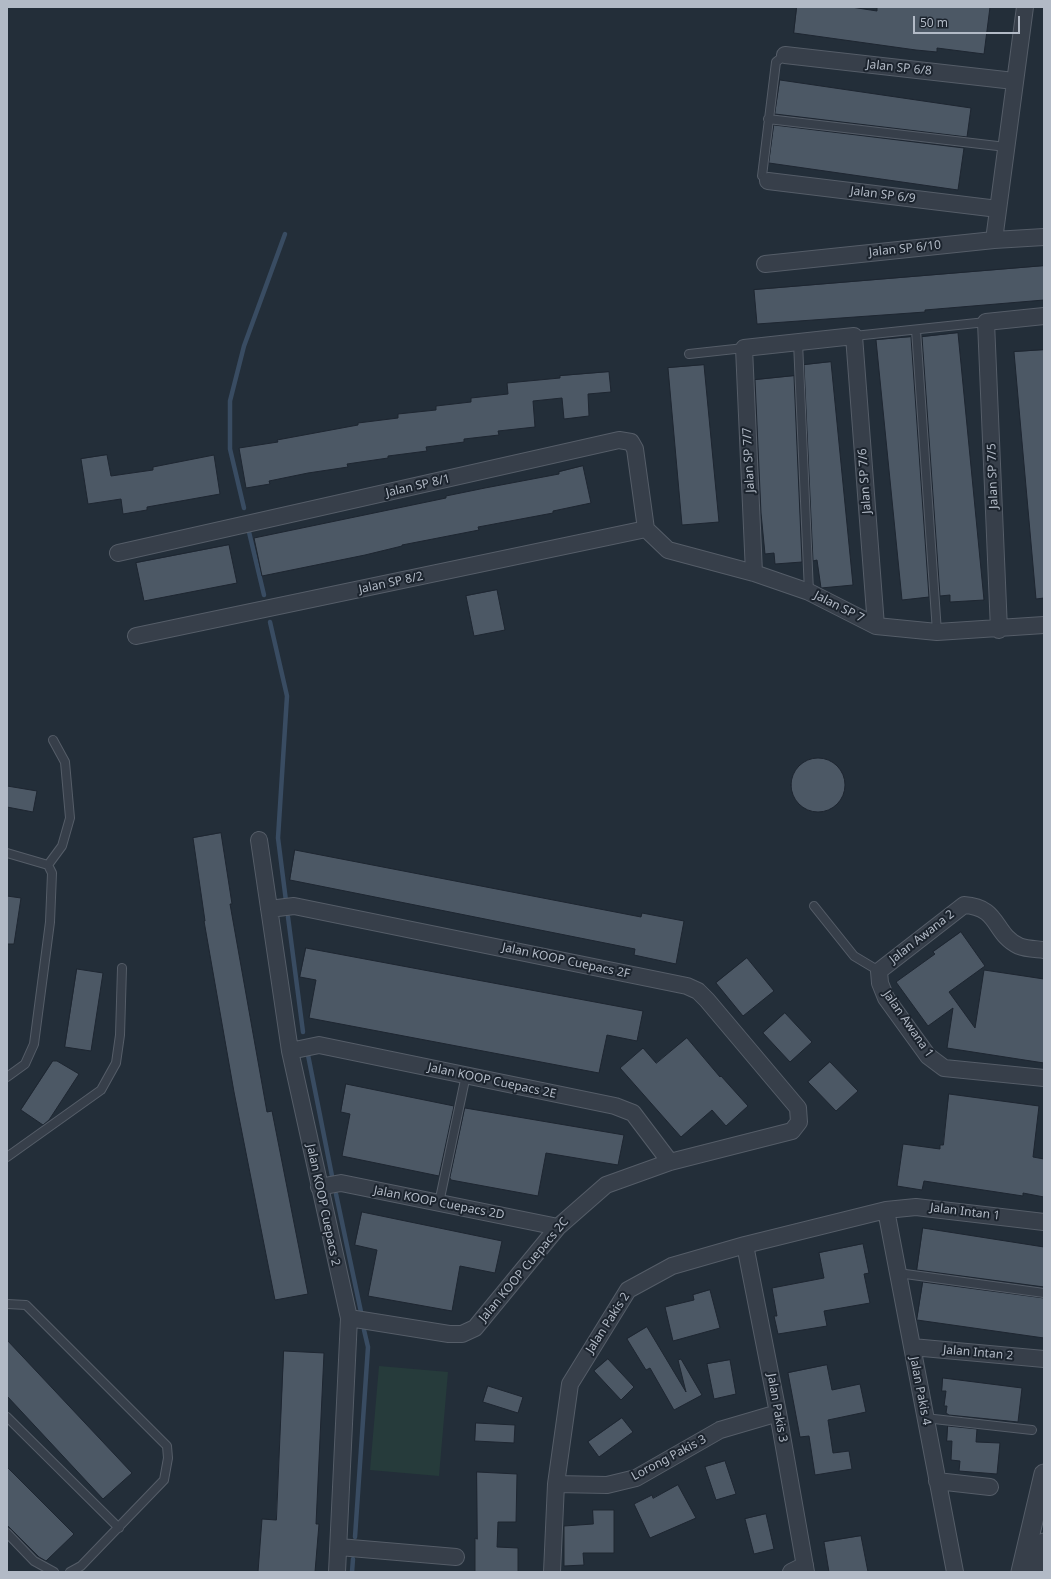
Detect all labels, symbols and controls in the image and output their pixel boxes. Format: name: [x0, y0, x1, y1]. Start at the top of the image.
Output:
scale bar: [915, 8, 1022, 34]
text: 50 m: [920, 14, 948, 31]
street label: Jalan SP 6/8: [866, 57, 932, 79]
street label: Jalan SP 6/9: [850, 184, 916, 206]
street label: Jalan SP 6/10: [868, 238, 942, 260]
street label: Jalan SP 7/7: [740, 427, 758, 493]
street label: Jalan SP 7/5: [985, 443, 1001, 509]
street label: Jalan SP 7/6: [856, 448, 874, 514]
street label: Jalan SP 8/1: [384, 472, 452, 500]
street label: Jalan SP 8/2: [357, 569, 425, 597]
street label: Jalan SP 7: [812, 588, 866, 626]
street label: Jalan Awana 2: [887, 907, 957, 967]
street label: Jalan KOOP Cuepacs 2F: [501, 940, 631, 982]
street label: Jalan Awana 1: [880, 988, 936, 1060]
street label: Jalan KOOP Cuepacs 2E: [427, 1060, 557, 1102]
street label: Jalan KOOP Cuepacs 2: [303, 1143, 343, 1267]
street label: Jalan KOOP Cuepacs 2D: [372, 1183, 506, 1223]
street label: Jalan Intan 1: [929, 1201, 1001, 1223]
street label: Jalan KOOP Cuepacs 2C: [476, 1215, 572, 1325]
street label: Jalan Pakis 2: [583, 1290, 633, 1356]
street label: Jalan Intan 2: [942, 1343, 1014, 1363]
street label: Jalan Pakis 4: [906, 1355, 934, 1427]
street label: Jalan Pakis 3: [764, 1372, 790, 1444]
street label: Lorong Pakis 3: [629, 1432, 709, 1484]

